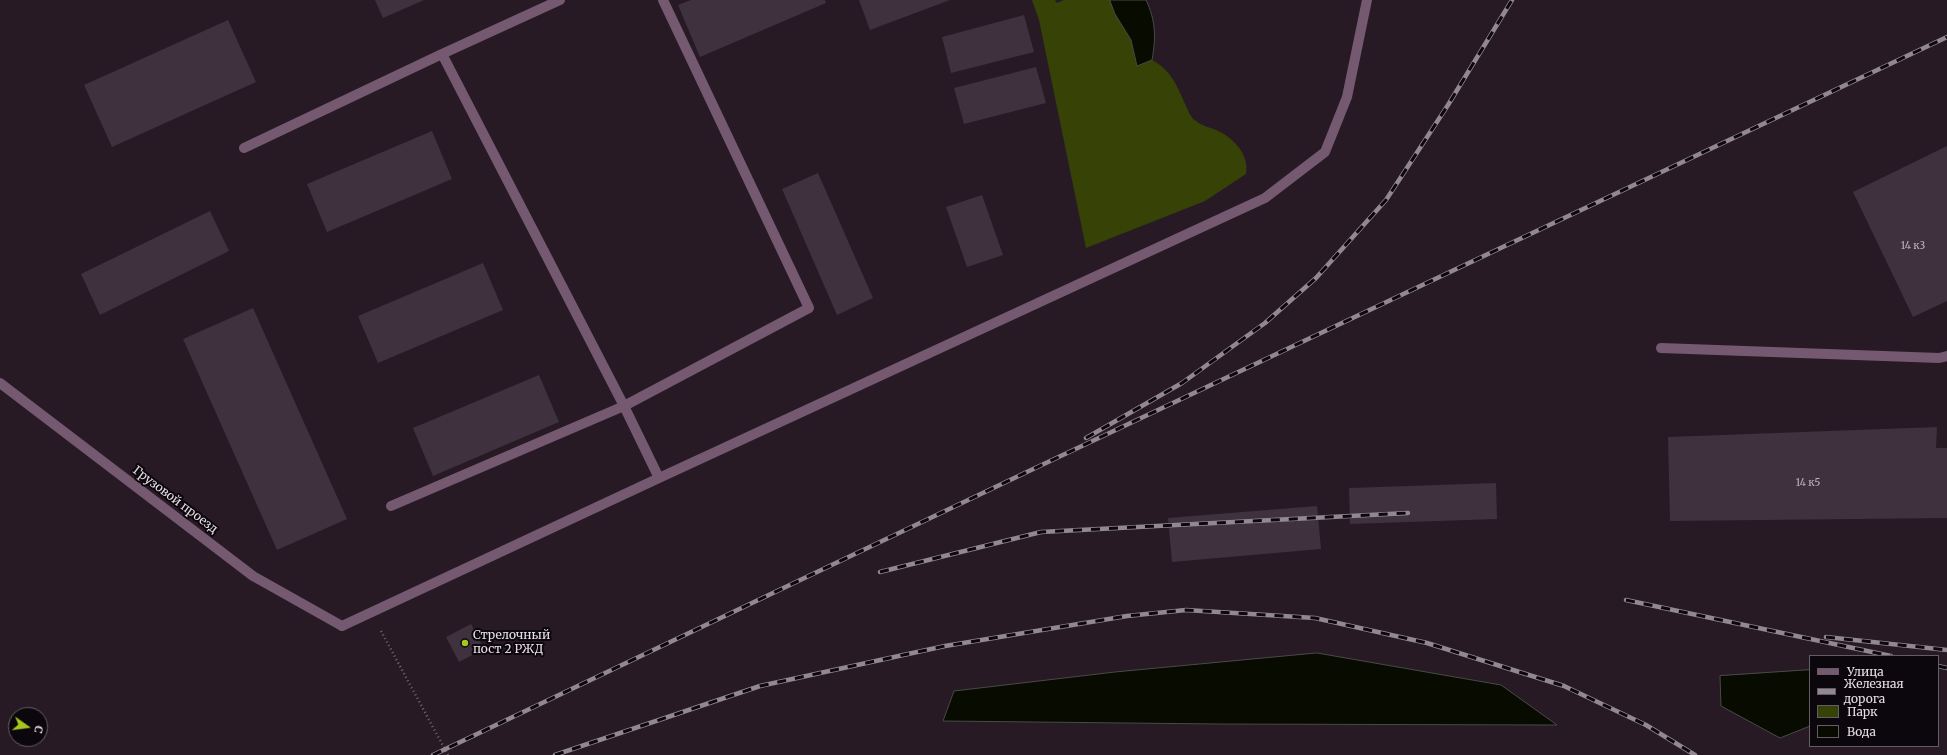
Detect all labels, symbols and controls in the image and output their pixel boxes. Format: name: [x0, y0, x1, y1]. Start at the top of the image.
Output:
house number: 14 к3: [1901, 240, 1925, 252]
street label: Грузовой проезд: [130, 463, 220, 537]
house number: 14 к5: [1796, 477, 1820, 489]
place label: Стрелочный пост 2 РЖД: [473, 629, 550, 657]
marker: Стрелочный пост 2 РЖД: [460, 638, 470, 648]
legend: [1809, 655, 1939, 747]
text: Улица: [1847, 664, 1884, 679]
text: Железная дорога: [1844, 676, 1904, 706]
text: Парк: [1847, 704, 1878, 719]
north arrow: [8, 707, 48, 747]
text: С: [31, 724, 46, 735]
text: Вода: [1847, 724, 1876, 739]

